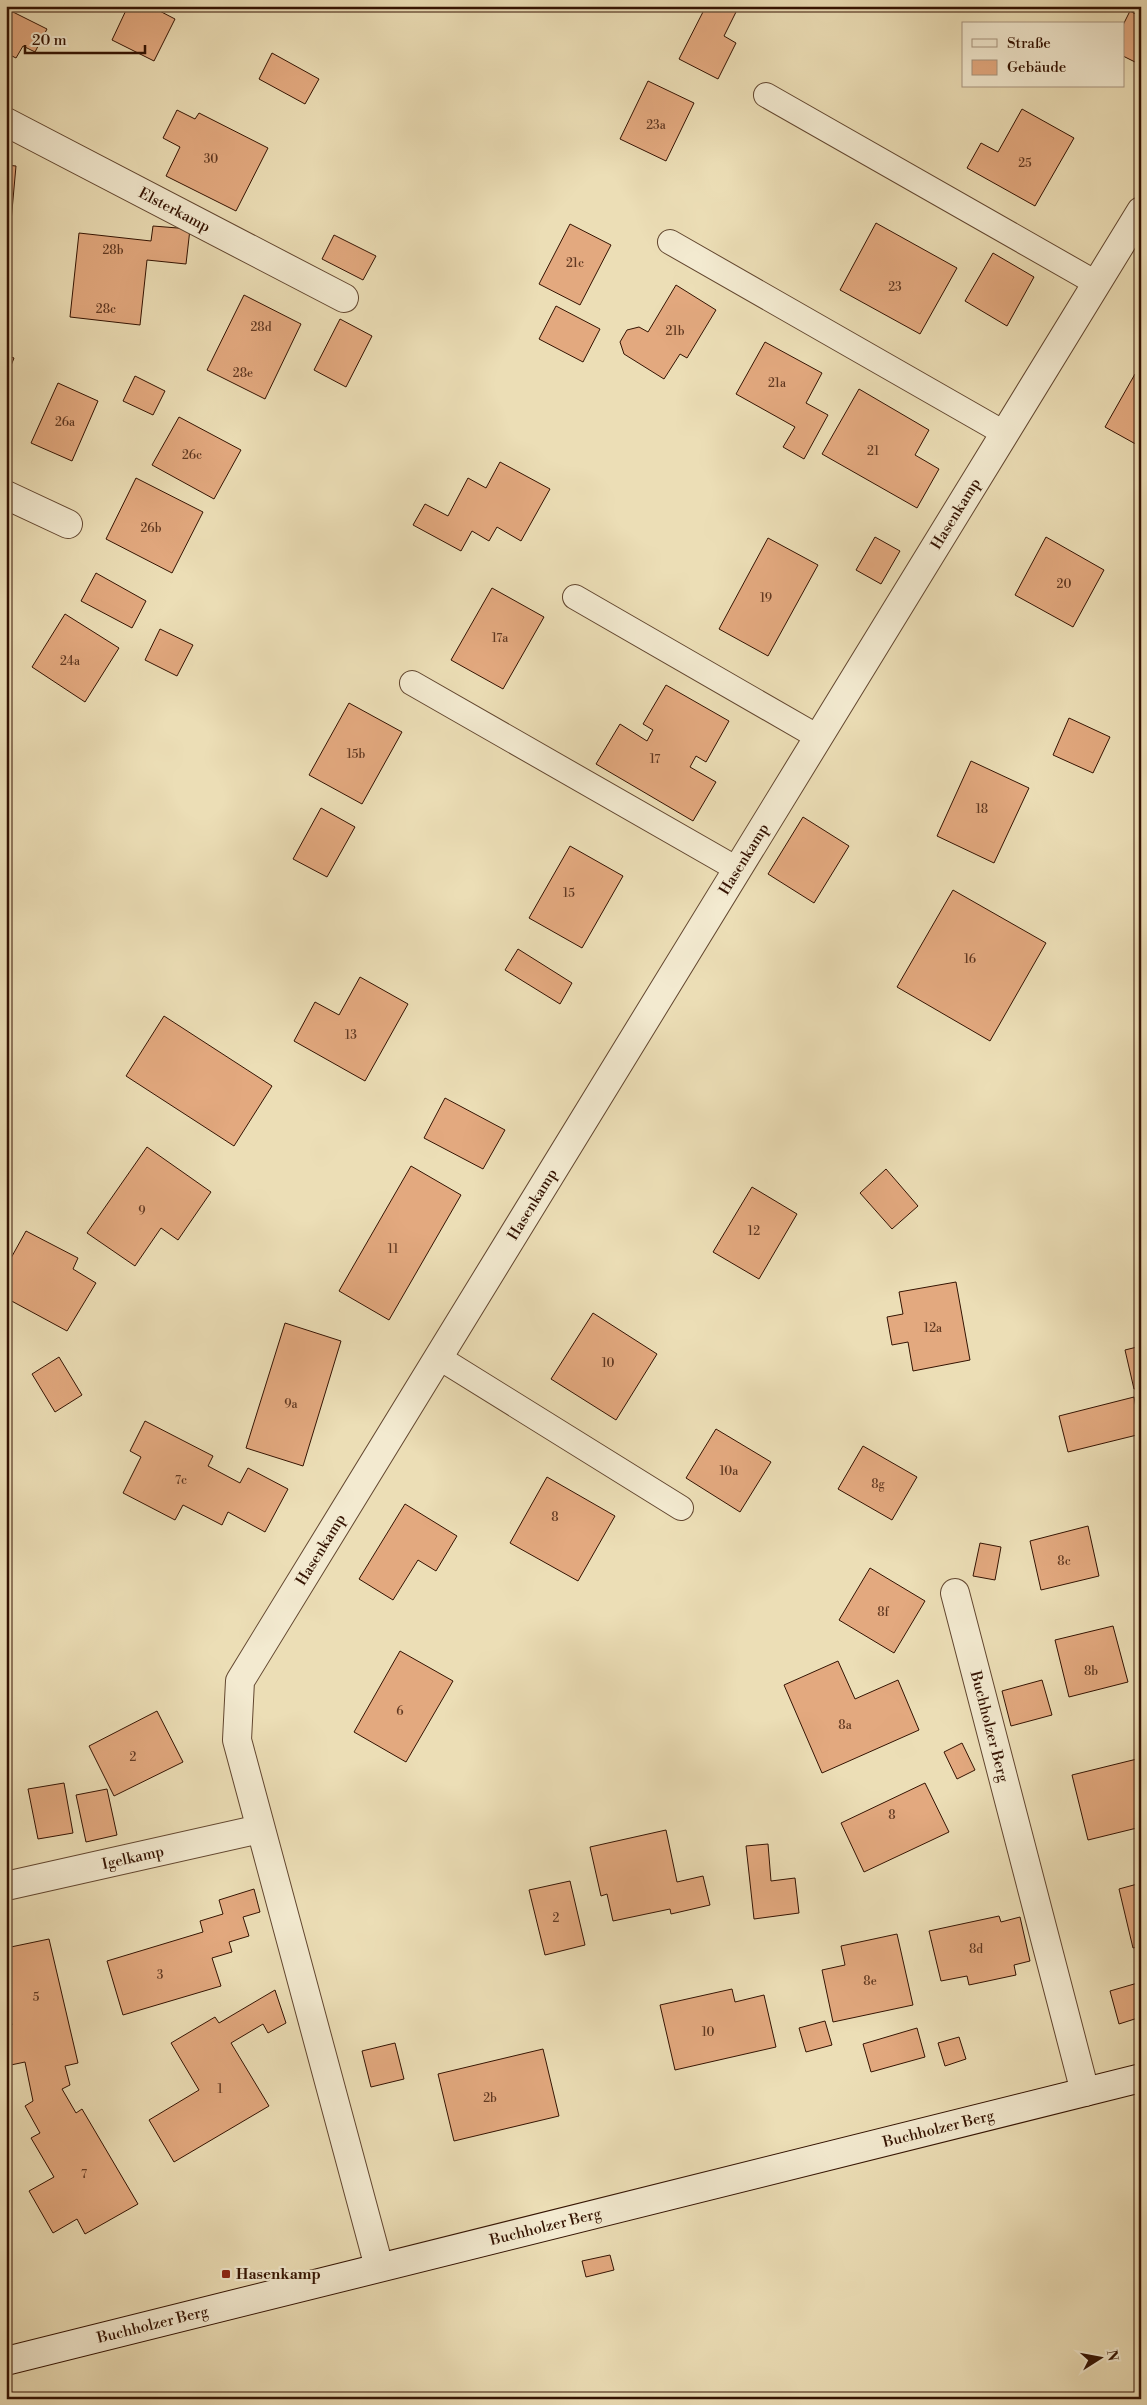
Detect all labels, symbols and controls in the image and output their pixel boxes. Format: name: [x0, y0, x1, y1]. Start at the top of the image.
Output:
scale bar: [25, 22, 145, 54]
legend: [962, 22, 1124, 88]
text: 20 m: [32, 31, 67, 50]
text: Straße: [1007, 34, 1051, 53]
text: Gebäude: [1007, 58, 1066, 77]
house number: 23a: [646, 118, 667, 133]
house number: 30: [204, 152, 218, 167]
house number: 25: [1018, 156, 1032, 171]
street label: Elsterkamp: [135, 183, 214, 236]
house number: 28b: [102, 243, 124, 258]
house number: 21c: [566, 256, 584, 271]
house number: 23: [888, 280, 902, 295]
house number: 28c: [96, 302, 116, 317]
house number: 28d: [250, 320, 272, 335]
house number: 21b: [666, 324, 685, 339]
house number: 28e: [233, 366, 253, 381]
house number: 21a: [768, 376, 787, 391]
house number: 26a: [55, 415, 76, 430]
house number: 21: [867, 444, 880, 459]
house number: 26c: [182, 448, 202, 463]
street label: Hasenkamp: [926, 474, 985, 553]
house number: 26b: [141, 521, 162, 536]
house number: 20: [1057, 577, 1071, 592]
house number: 19: [760, 591, 772, 606]
house number: 17a: [492, 631, 509, 646]
house number: 24a: [60, 654, 81, 669]
house number: 15b: [347, 747, 365, 762]
house number: 17: [650, 752, 660, 767]
house number: 18: [976, 802, 988, 817]
street label: Hasenkamp: [715, 820, 773, 898]
house number: 15: [563, 886, 575, 901]
house number: 16: [964, 952, 976, 967]
house number: 13: [345, 1028, 357, 1043]
street label: Hasenkamp: [503, 1165, 561, 1244]
house number: 9: [138, 1204, 146, 1219]
house number: 12: [748, 1224, 760, 1239]
house number: 11: [388, 1242, 399, 1257]
house number: 12a: [924, 1321, 943, 1336]
house number: 10: [602, 1356, 614, 1371]
house number: 9a: [284, 1397, 299, 1412]
house number: 10a: [720, 1464, 739, 1479]
house number: 7c: [175, 1473, 187, 1488]
house number: 8g: [871, 1477, 886, 1492]
street label: Hasenkamp: [291, 1510, 350, 1589]
house number: 8: [551, 1510, 559, 1525]
house number: 8c: [1057, 1554, 1071, 1569]
house number: 8f: [877, 1605, 890, 1620]
house number: 8b: [1084, 1664, 1098, 1679]
street label: Buchholzer Berg: [966, 1668, 1013, 1784]
house number: 6: [396, 1704, 404, 1719]
house number: 8a: [838, 1718, 853, 1733]
house number: 2: [130, 1750, 137, 1765]
house number: 8: [888, 1808, 896, 1823]
street label: Igelkamp: [100, 1841, 166, 1874]
house number: 2: [553, 1911, 560, 1926]
house number: 8d: [969, 1942, 983, 1957]
house number: 3: [157, 1968, 164, 1983]
house number: 8e: [863, 1974, 877, 1989]
house number: 5: [33, 1990, 40, 2005]
house number: 10: [702, 2025, 714, 2040]
house number: 1: [217, 2082, 223, 2097]
house number: 2b: [483, 2091, 497, 2106]
street label: Buchholzer Berg: [880, 2105, 996, 2152]
house number: 7: [81, 2167, 87, 2182]
street label: Buchholzer Berg: [487, 2203, 603, 2250]
place label: Hasenkamp: [236, 2265, 321, 2284]
marker: Hasenkamp: [220, 2268, 232, 2280]
street label: Buchholzer Berg: [94, 2301, 210, 2348]
north arrow: [1074, 2332, 1124, 2382]
text: N: [1102, 2349, 1122, 2363]

